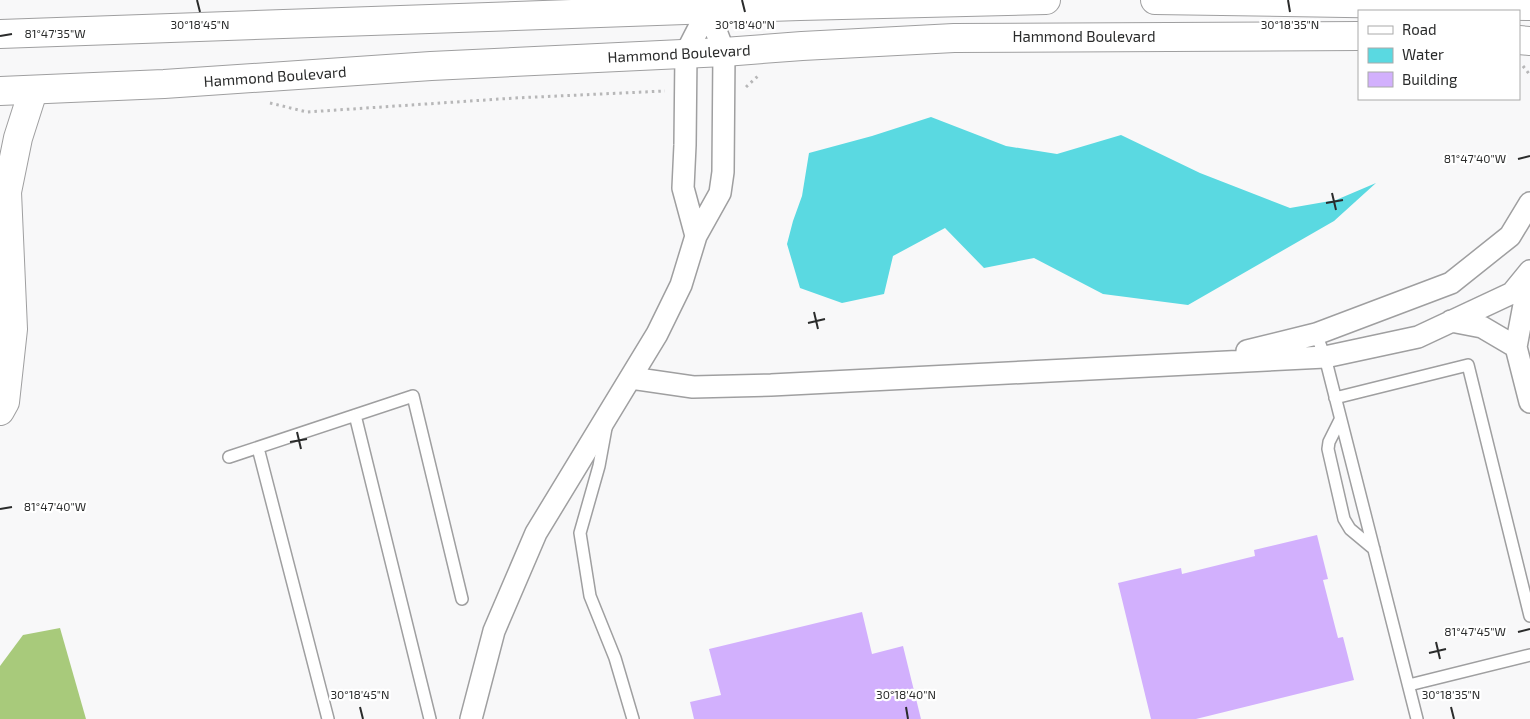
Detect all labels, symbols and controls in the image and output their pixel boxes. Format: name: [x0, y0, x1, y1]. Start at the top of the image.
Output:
legend: [1358, 10, 1520, 100]
text: 30°18'45"N: [170, 17, 230, 31]
text: 30°18'40"N: [715, 17, 775, 31]
text: 30°18'35"N: [1261, 17, 1319, 31]
text: Road: [1402, 20, 1437, 38]
text: 81°47'35"W: [24, 26, 86, 40]
street label: Hammond Boulevard: [1012, 27, 1156, 45]
street label: Hammond Boulevard: [607, 40, 751, 66]
text: Water: [1402, 45, 1444, 63]
street label: Hammond Boulevard: [203, 62, 347, 90]
text: Building: [1402, 70, 1458, 88]
text: 81°47'40"W: [1444, 151, 1506, 165]
text: 81°47'40"W: [24, 499, 86, 513]
text: 81°47'45"W: [1444, 624, 1506, 638]
text: 30°18'45"N: [330, 687, 390, 701]
text: 30°18'40"N: [876, 687, 936, 701]
text: 30°18'35"N: [1422, 687, 1480, 701]

